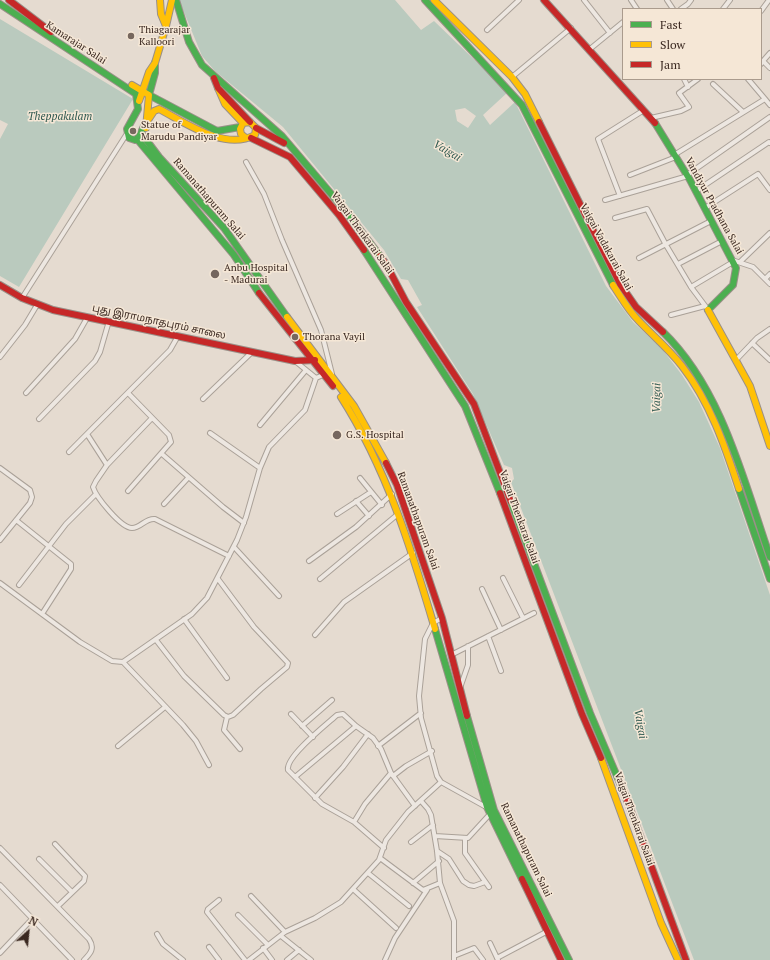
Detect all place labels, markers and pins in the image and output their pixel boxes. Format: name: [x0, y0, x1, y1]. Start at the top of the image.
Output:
place label: Thiagarajar Kalloori: [139, 24, 190, 48]
marker: Thiagarajar Kalloori: [126, 31, 136, 41]
place label: Statue of Marudu Pandiyar: [141, 119, 217, 142]
marker: Statue of Marudu Pandiyar: [128, 126, 138, 136]
place label: Anbu Hospital - Madurai: [224, 262, 288, 286]
marker: Anbu Hospital - Madurai: [209, 268, 221, 280]
place label: Thorana Vayil: [303, 331, 365, 343]
marker: Thorana Vayil: [290, 332, 300, 342]
marker: G.S. Hospital: [331, 429, 343, 441]
place label: G.S. Hospital: [346, 429, 404, 441]

